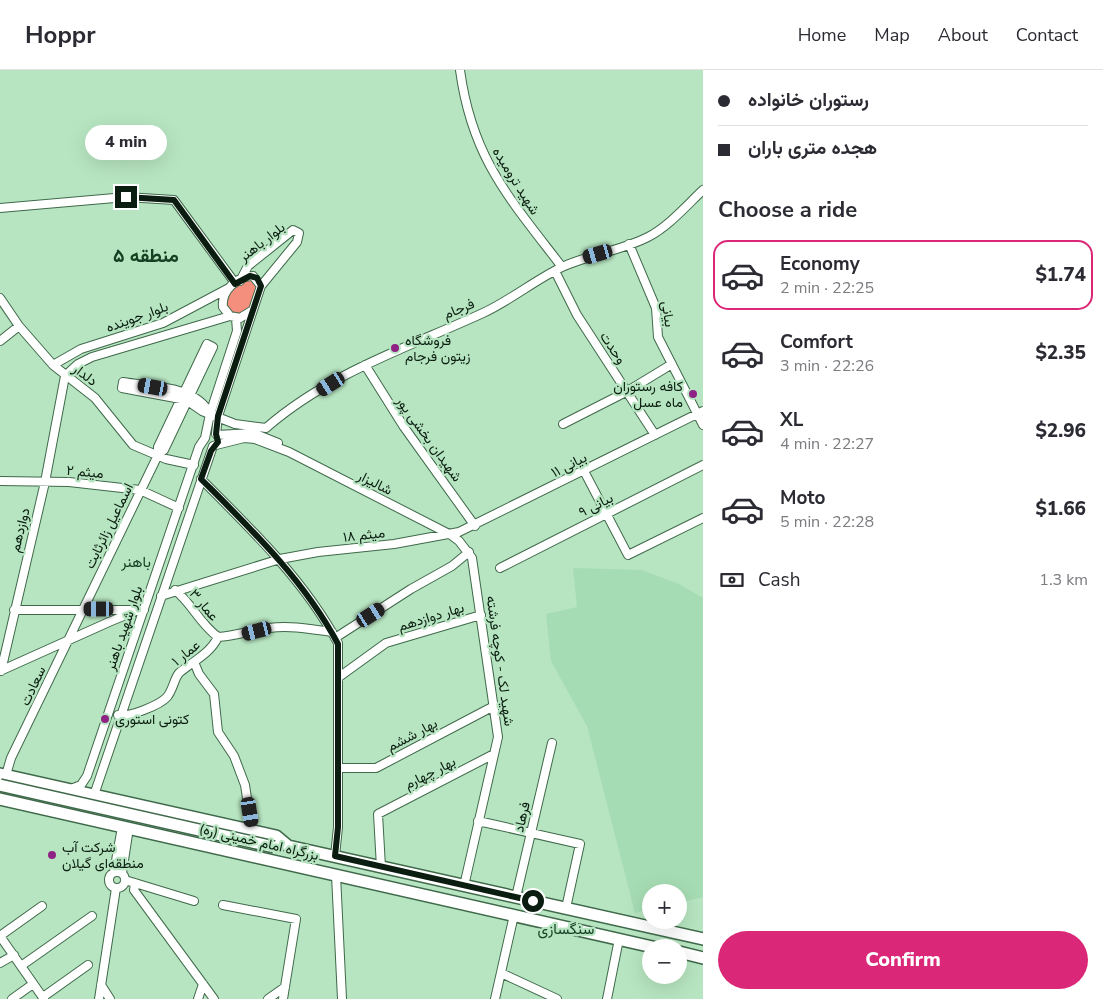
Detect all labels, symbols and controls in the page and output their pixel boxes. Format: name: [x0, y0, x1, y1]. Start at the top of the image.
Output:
text: Hoppr: [25, 19, 96, 51]
text: Home: [798, 23, 846, 47]
text: Map: [874, 23, 910, 47]
text: About: [938, 23, 988, 47]
text: Contact: [1016, 23, 1078, 47]
text: رستوران خانواده: [748, 87, 869, 113]
callout: 4 min: [85, 124, 167, 160]
text: 4 min: [105, 131, 147, 153]
text: هجده متری باران: [748, 135, 877, 161]
street label: شهید ترومیده: [488, 144, 544, 218]
route end: [115, 186, 137, 208]
text: Choose a ride: [718, 195, 857, 225]
street label: بلوار باهنر: [234, 218, 289, 267]
district label: منطقه ۵: [113, 243, 179, 269]
car: [581, 243, 614, 265]
text: Economy: [780, 251, 860, 277]
icon: car: [720, 253, 765, 298]
text: $1.74: [1035, 262, 1086, 288]
text: 2 min · 22:25: [780, 277, 874, 299]
street label: فرجام: [441, 294, 477, 324]
street label: بلوار جوینده: [103, 297, 171, 337]
street label: بیانی: [657, 300, 679, 328]
street label: وحدت: [595, 328, 631, 368]
text: Comfort: [780, 329, 853, 355]
place label: فروشگاه زیتون فرجام: [405, 331, 471, 366]
icon: car: [720, 331, 765, 376]
text: $2.35: [1035, 340, 1086, 366]
marker: فروشگاه زیتون فرجام: [389, 342, 401, 354]
text: 3 min · 22:26: [780, 355, 874, 377]
street label: دلدار: [68, 359, 101, 391]
car: [314, 370, 347, 398]
car: [136, 377, 169, 397]
place label: کافه رستوران ماه عسل: [613, 377, 683, 412]
marker: کافه رستوران ماه عسل: [687, 388, 699, 400]
street label: شهیدان بخشی پور: [391, 392, 466, 486]
text: XL: [780, 407, 803, 433]
icon: car: [720, 409, 765, 454]
text: $2.96: [1035, 418, 1086, 444]
text: 4 min · 22:27: [780, 433, 874, 455]
street label: بیانی ۱۱: [548, 448, 590, 482]
street label: میثم ۲: [66, 461, 104, 483]
street label: شالیزار: [353, 466, 396, 500]
street label: اسماعیل زائرثابت: [80, 480, 138, 572]
text: Moto: [780, 485, 826, 511]
icon: car: [720, 487, 765, 532]
street label: بیانی ۹: [576, 488, 616, 522]
text: $1.66: [1035, 496, 1086, 522]
street label: دوازدهم: [5, 506, 35, 554]
text: 5 min · 22:28: [780, 511, 874, 533]
street label: میثم ۱۸: [342, 523, 386, 547]
district label: باهنر: [120, 552, 151, 572]
icon: cash: [718, 566, 746, 594]
text: Cash: [758, 567, 800, 593]
text: 1.3 km: [1039, 569, 1088, 591]
street label: بلوار شهید باهنر: [100, 583, 147, 674]
street label: عمار ۳: [185, 585, 223, 625]
street label: شهید لک - کوچه فرشته: [481, 595, 519, 727]
street label: بهار دوازدهم: [396, 598, 466, 636]
car: [354, 601, 387, 629]
car: [84, 602, 114, 617]
car: [240, 620, 273, 642]
street label: عمار ۱: [168, 636, 204, 670]
street label: سعادت: [16, 663, 50, 709]
place label: کتونی استوری: [115, 710, 189, 729]
marker: کتونی استوری: [99, 713, 111, 725]
street label: بهار ششم: [383, 714, 441, 756]
street label: بهار چهارم: [401, 752, 459, 794]
car: [240, 796, 259, 828]
street label: فرهاد: [509, 800, 535, 834]
street label: بزرگراه امام خمینی (ره): [197, 819, 321, 865]
place label: شرکت آب منطقه‌ای گیلان: [62, 838, 144, 873]
marker: شرکت آب منطقه‌ای گیلان: [46, 849, 58, 861]
map controls: [642, 884, 687, 984]
button: +: [642, 884, 687, 929]
route start: [522, 890, 544, 912]
district label: سنگسازی: [538, 919, 595, 939]
button: Confirm: [718, 931, 1088, 989]
button: −: [642, 939, 687, 984]

